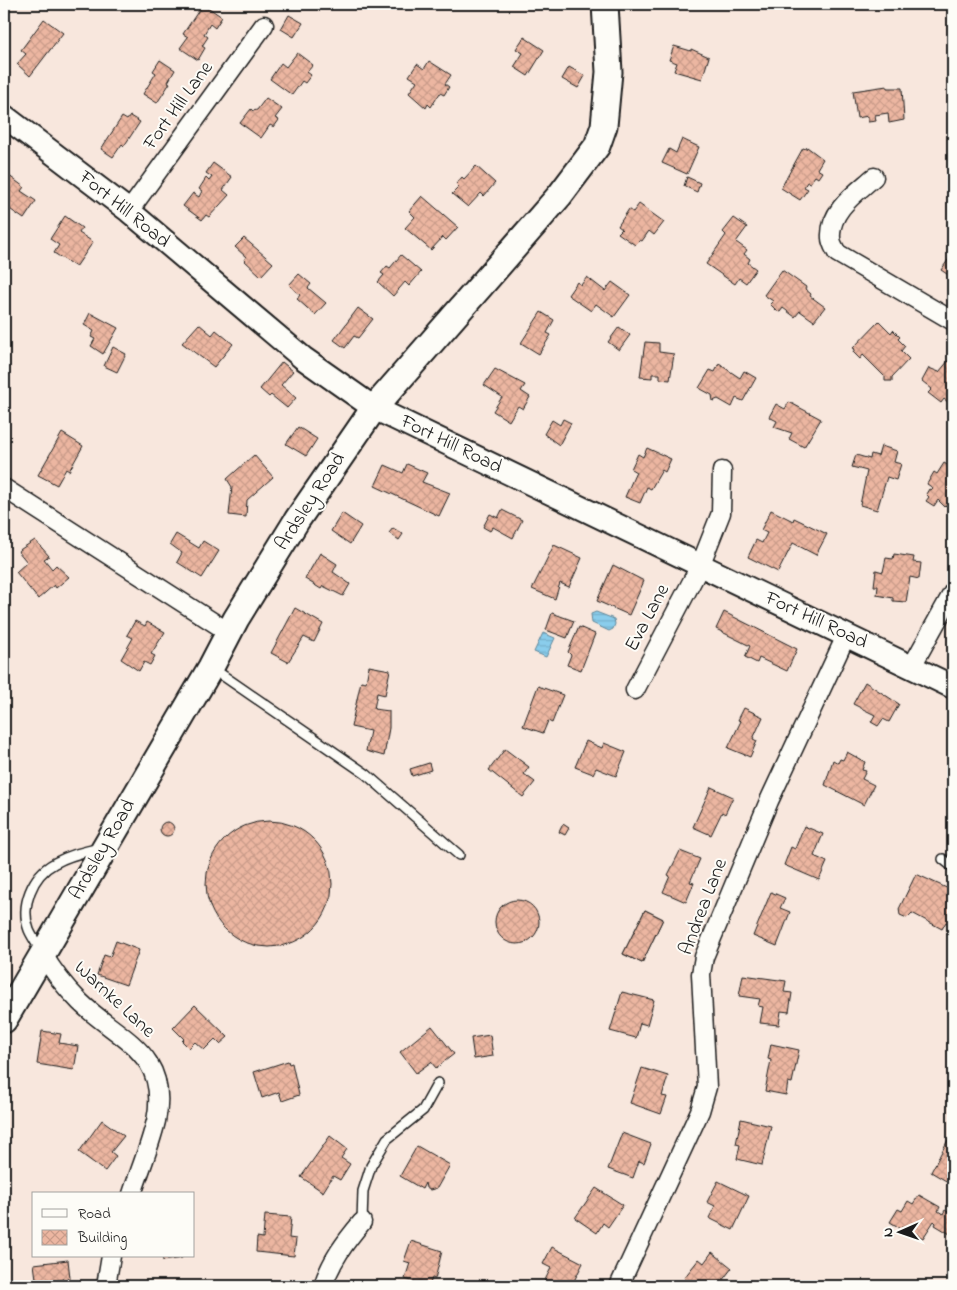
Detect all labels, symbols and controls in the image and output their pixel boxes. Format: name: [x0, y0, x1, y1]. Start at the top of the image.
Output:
street label: Fort Hill Lane: [136, 56, 221, 157]
street label: Fort Hill Road: [71, 164, 176, 256]
street label: Fort Hill Road: [394, 407, 507, 482]
street label: Ardsley Road: [268, 447, 354, 557]
street label: Eva Lane: [618, 579, 678, 657]
street label: Fort Hill Road: [759, 584, 872, 657]
street label: Ardsley Road: [62, 794, 144, 906]
street label: Andrea Lane: [672, 854, 736, 960]
street label: Warnke Lane: [67, 955, 161, 1045]
legend: [32, 1192, 195, 1258]
text: Road: [78, 1203, 111, 1225]
north arrow: [874, 1208, 924, 1258]
text: Building: [77, 1227, 127, 1250]
text: N: [878, 1227, 899, 1237]

